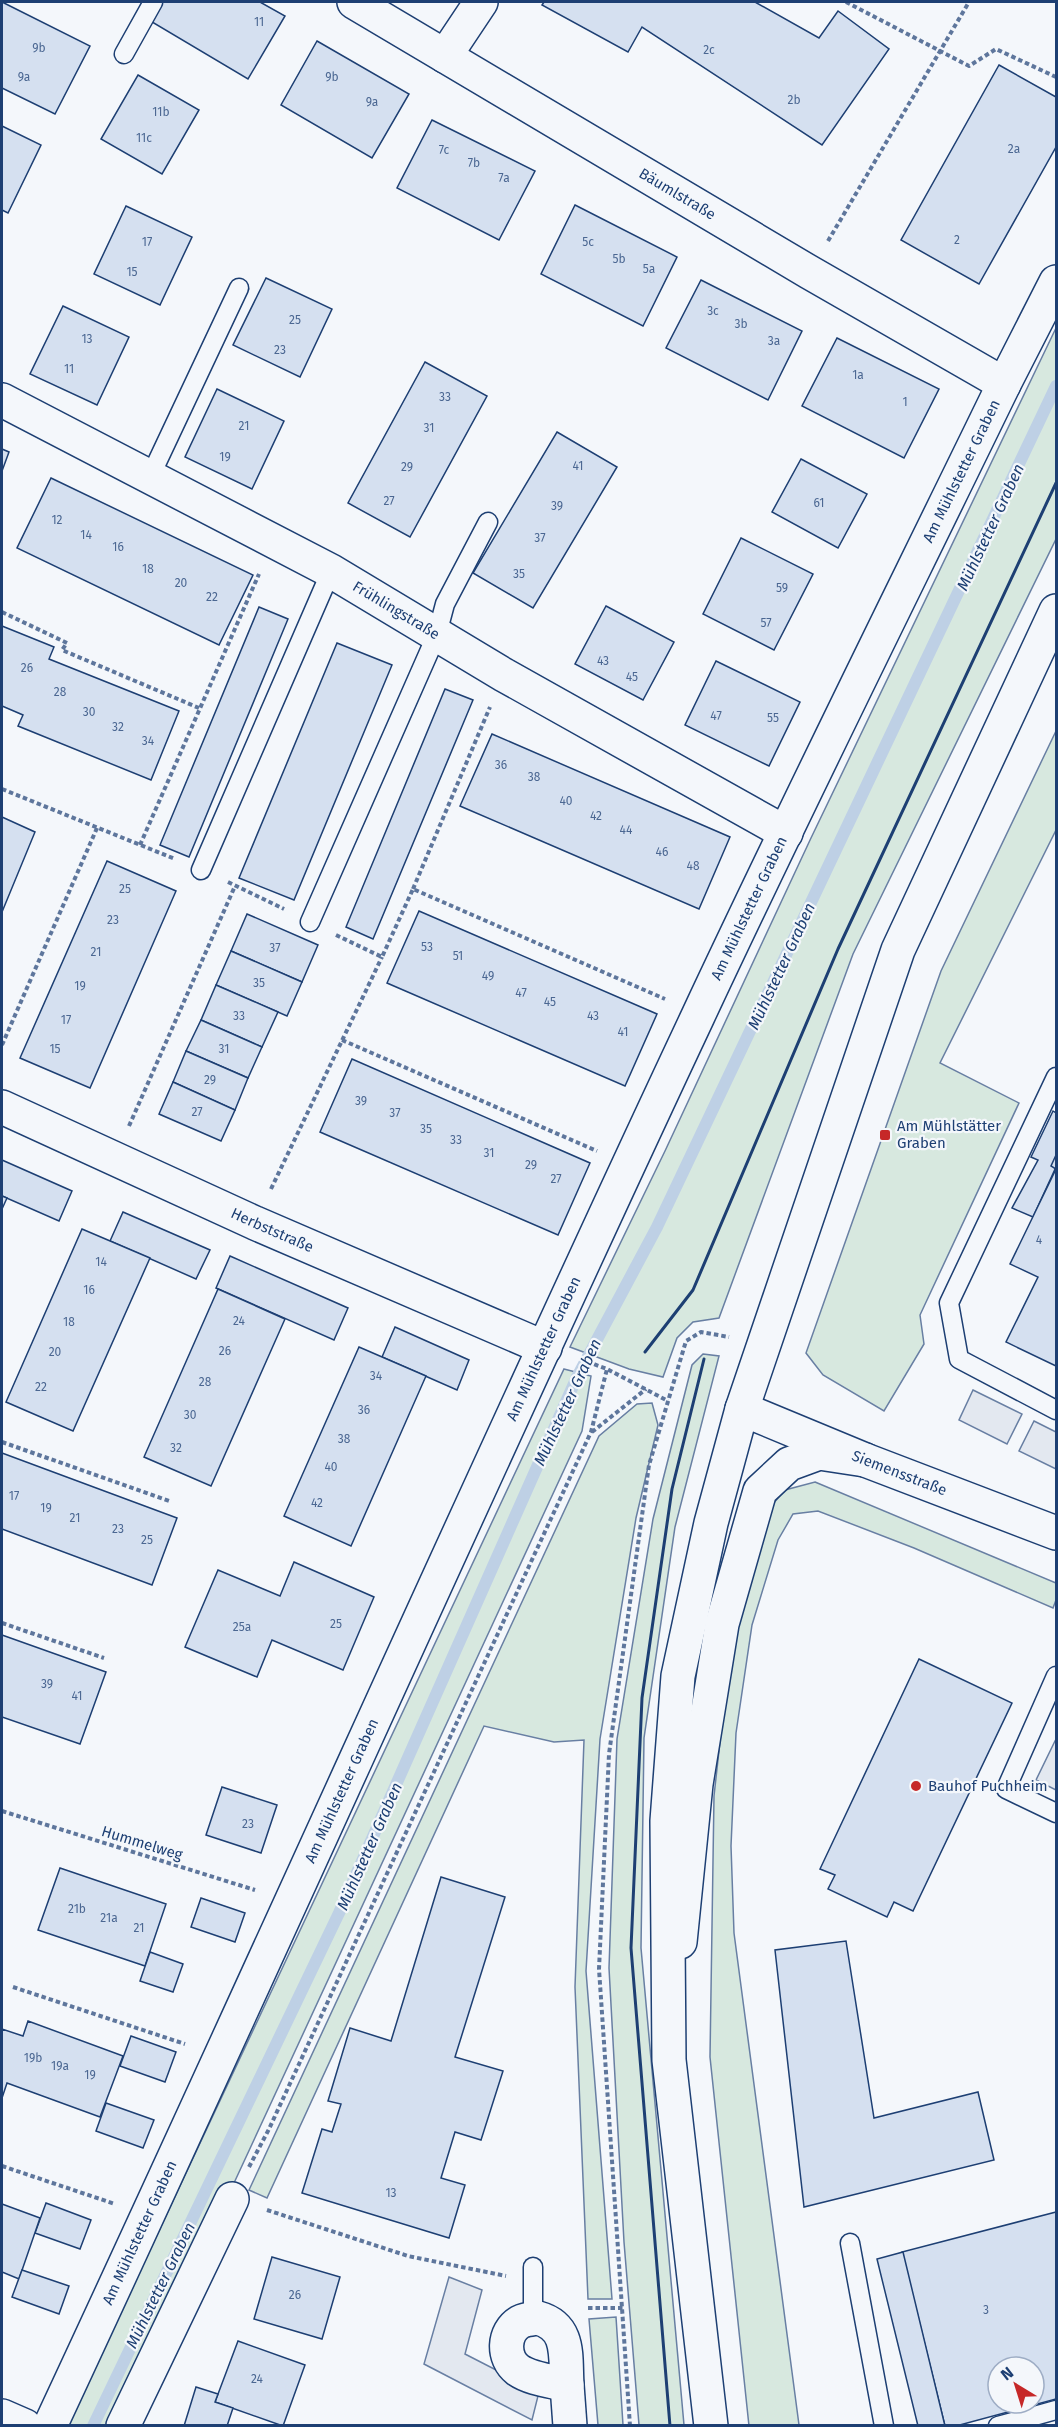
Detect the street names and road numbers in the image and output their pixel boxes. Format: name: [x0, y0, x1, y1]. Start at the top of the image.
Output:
street label: Bäumlstraße: [636, 164, 719, 224]
street label: Am Mühlstetter Graben: [919, 398, 1003, 546]
street label: Frühlingstraße: [350, 577, 443, 643]
street label: Am Mühlstetter Graben: [707, 835, 791, 983]
street label: Herbststraße: [228, 1204, 316, 1256]
street label: Am Mühlstetter Graben: [503, 1274, 585, 1424]
street label: Siemensstraße: [849, 1447, 949, 1499]
street label: Am Mühlstetter Graben: [300, 1716, 382, 1866]
street label: Hummelweg: [99, 1822, 185, 1864]
street label: Am Mühlstetter Graben: [99, 2158, 181, 2308]

